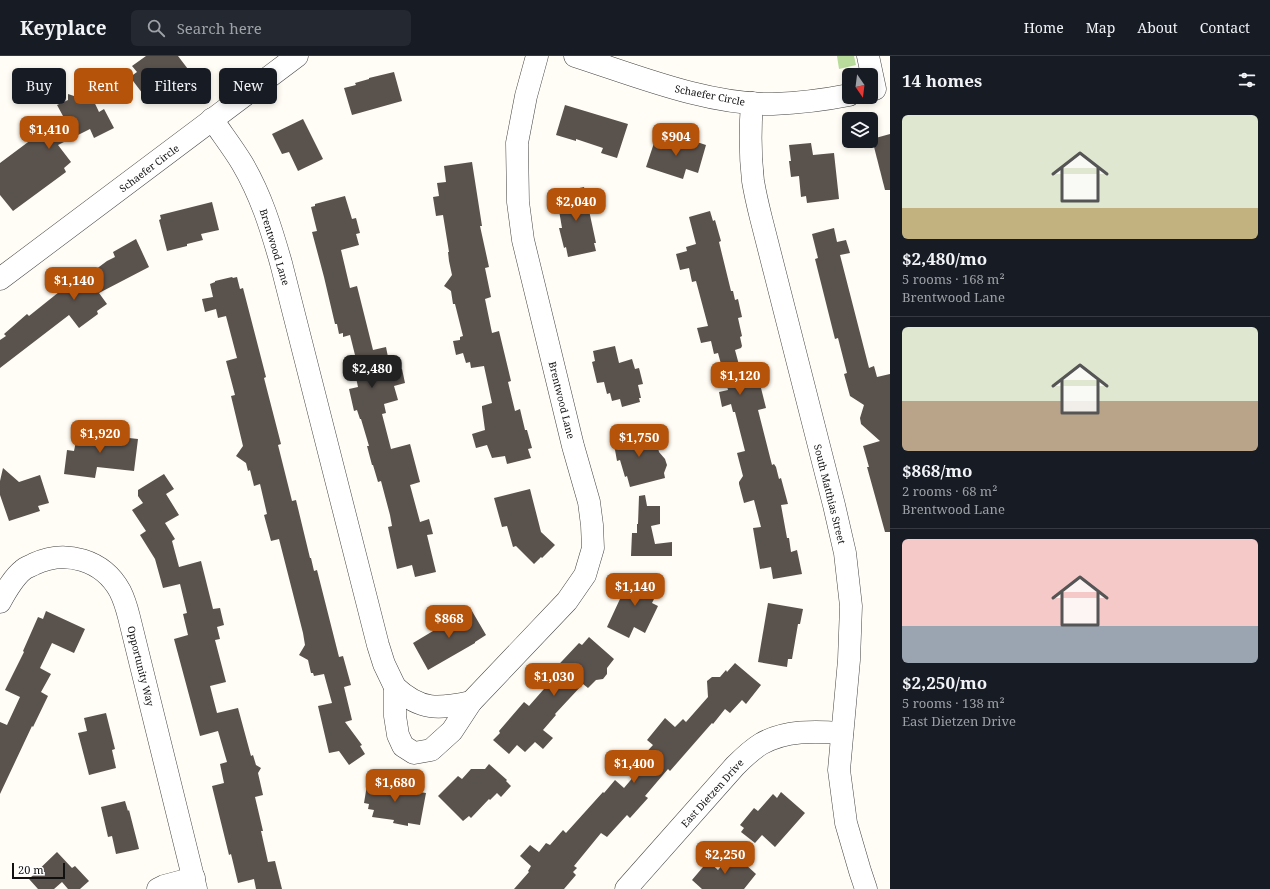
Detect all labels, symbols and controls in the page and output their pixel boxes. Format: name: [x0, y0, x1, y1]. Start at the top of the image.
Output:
search box: [131, 10, 411, 46]
text: Keyplace: [20, 15, 107, 41]
icon: search: [145, 17, 167, 39]
text: Search here: [177, 18, 262, 38]
text: Home: [1024, 18, 1064, 37]
text: Map: [1086, 18, 1115, 37]
text: About: [1137, 18, 1178, 37]
text: Contact: [1200, 18, 1250, 37]
chip: Buy: [12, 68, 66, 104]
chip: Rent: [74, 68, 133, 104]
chip: Filters: [141, 68, 211, 104]
chip: New: [219, 68, 277, 104]
north arrow: [842, 68, 878, 104]
map controls: [842, 68, 878, 148]
text: 14 homes: [902, 69, 982, 92]
icon: filters: [1236, 69, 1258, 91]
street label: Schaefer Circle: [674, 81, 746, 109]
button: layers: [842, 112, 878, 148]
pin: $1,410: [16, 116, 82, 150]
text: $1,410: [29, 120, 69, 138]
pin: $904: [652, 123, 700, 157]
text: $904: [661, 127, 691, 145]
street label: Schaefer Circle: [116, 141, 182, 195]
icon: home: [1044, 141, 1116, 213]
pin: $2,040: [543, 188, 609, 222]
text: $2,040: [556, 192, 596, 210]
street label: Brentwood Lane: [257, 207, 293, 287]
text: $2,480/mo: [902, 247, 987, 270]
pin: $1,140: [41, 267, 107, 301]
text: 5 rooms · 168 m²: [902, 270, 1005, 288]
text: $1,140: [54, 271, 94, 289]
text: Brentwood Lane: [902, 288, 1005, 306]
icon: home: [1044, 353, 1116, 425]
pin: $2,480: [339, 355, 405, 389]
text: $2,480: [352, 359, 392, 377]
street label: Brentwood Lane: [546, 360, 578, 440]
pin: $1,120: [707, 362, 773, 396]
text: $1,120: [720, 366, 760, 384]
pin: $1,920: [67, 420, 133, 454]
text: $1,920: [80, 424, 120, 442]
pin: $1,750: [606, 424, 672, 458]
text: $1,750: [619, 428, 659, 446]
street label: South Matthias Street: [811, 443, 849, 546]
text: $868/mo: [902, 459, 973, 482]
text: 2 rooms · 68 m²: [902, 482, 997, 500]
text: Brentwood Lane: [902, 500, 1005, 518]
icon: home: [1044, 565, 1116, 637]
pin: $1,140: [602, 573, 668, 607]
text: $1,140: [615, 577, 655, 595]
pin: $868: [425, 605, 473, 639]
text: $868: [434, 609, 464, 627]
street label: Opportunity Way: [124, 624, 158, 708]
pin: $1,030: [521, 663, 587, 697]
text: $1,030: [534, 667, 574, 685]
text: $2,250/mo: [902, 671, 987, 694]
text: 5 rooms · 138 m²: [902, 694, 1005, 712]
text: East Dietzen Drive: [902, 712, 1016, 730]
pin: $1,400: [601, 750, 667, 784]
text: $1,400: [614, 754, 654, 772]
street label: East Dietzen Drive: [677, 756, 747, 830]
pin: $1,680: [362, 769, 428, 803]
text: $1,680: [375, 773, 415, 791]
pin: $2,250: [692, 841, 758, 875]
text: $2,250: [705, 845, 745, 863]
scale bar: [12, 861, 65, 880]
text: 20 m: [18, 862, 44, 877]

